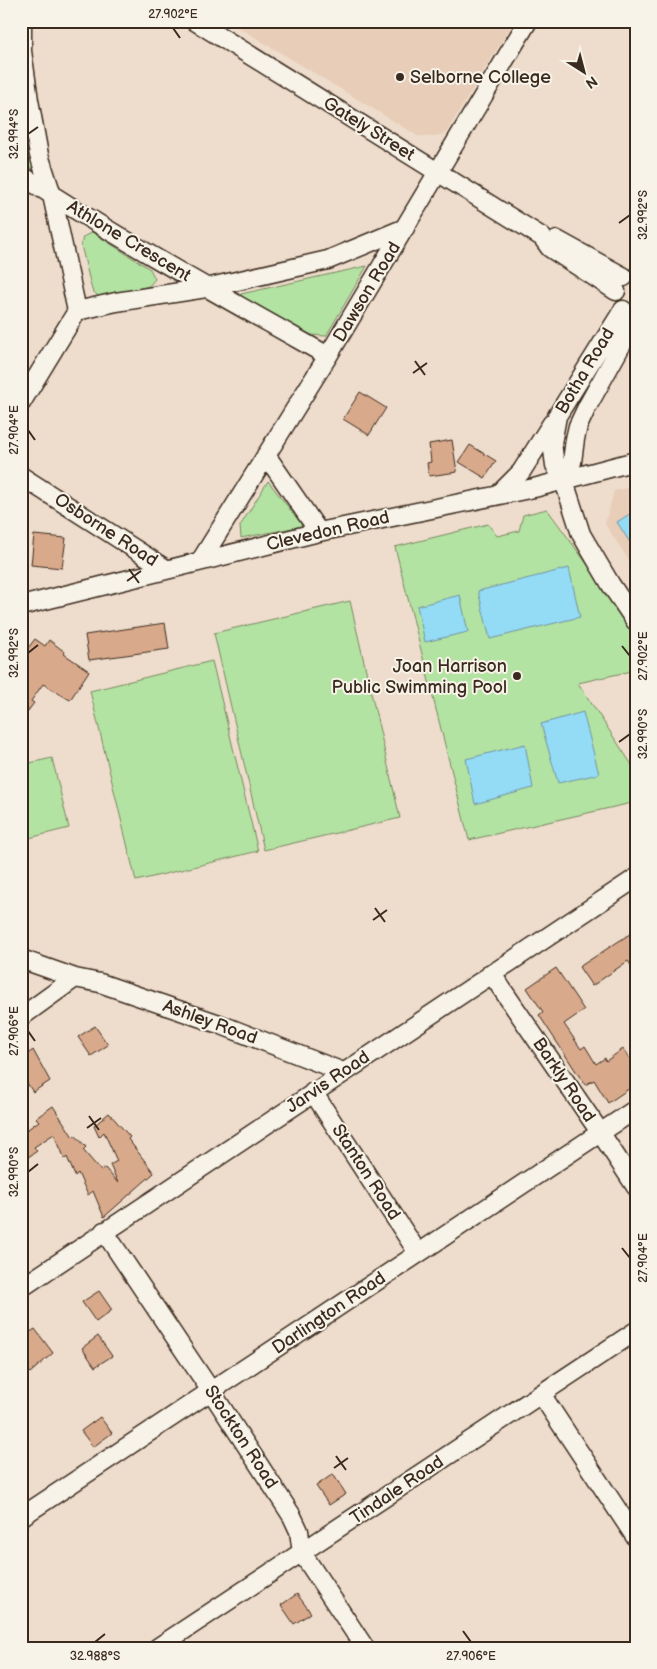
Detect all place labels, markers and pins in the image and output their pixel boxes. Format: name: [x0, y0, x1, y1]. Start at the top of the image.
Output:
place label: Selborne College: [410, 67, 551, 88]
marker: Selborne College: [394, 71, 406, 83]
place label: Joan Harrison Public Swimming Pool: [332, 656, 507, 698]
marker: Joan Harrison Public Swimming Pool: [511, 670, 523, 682]

